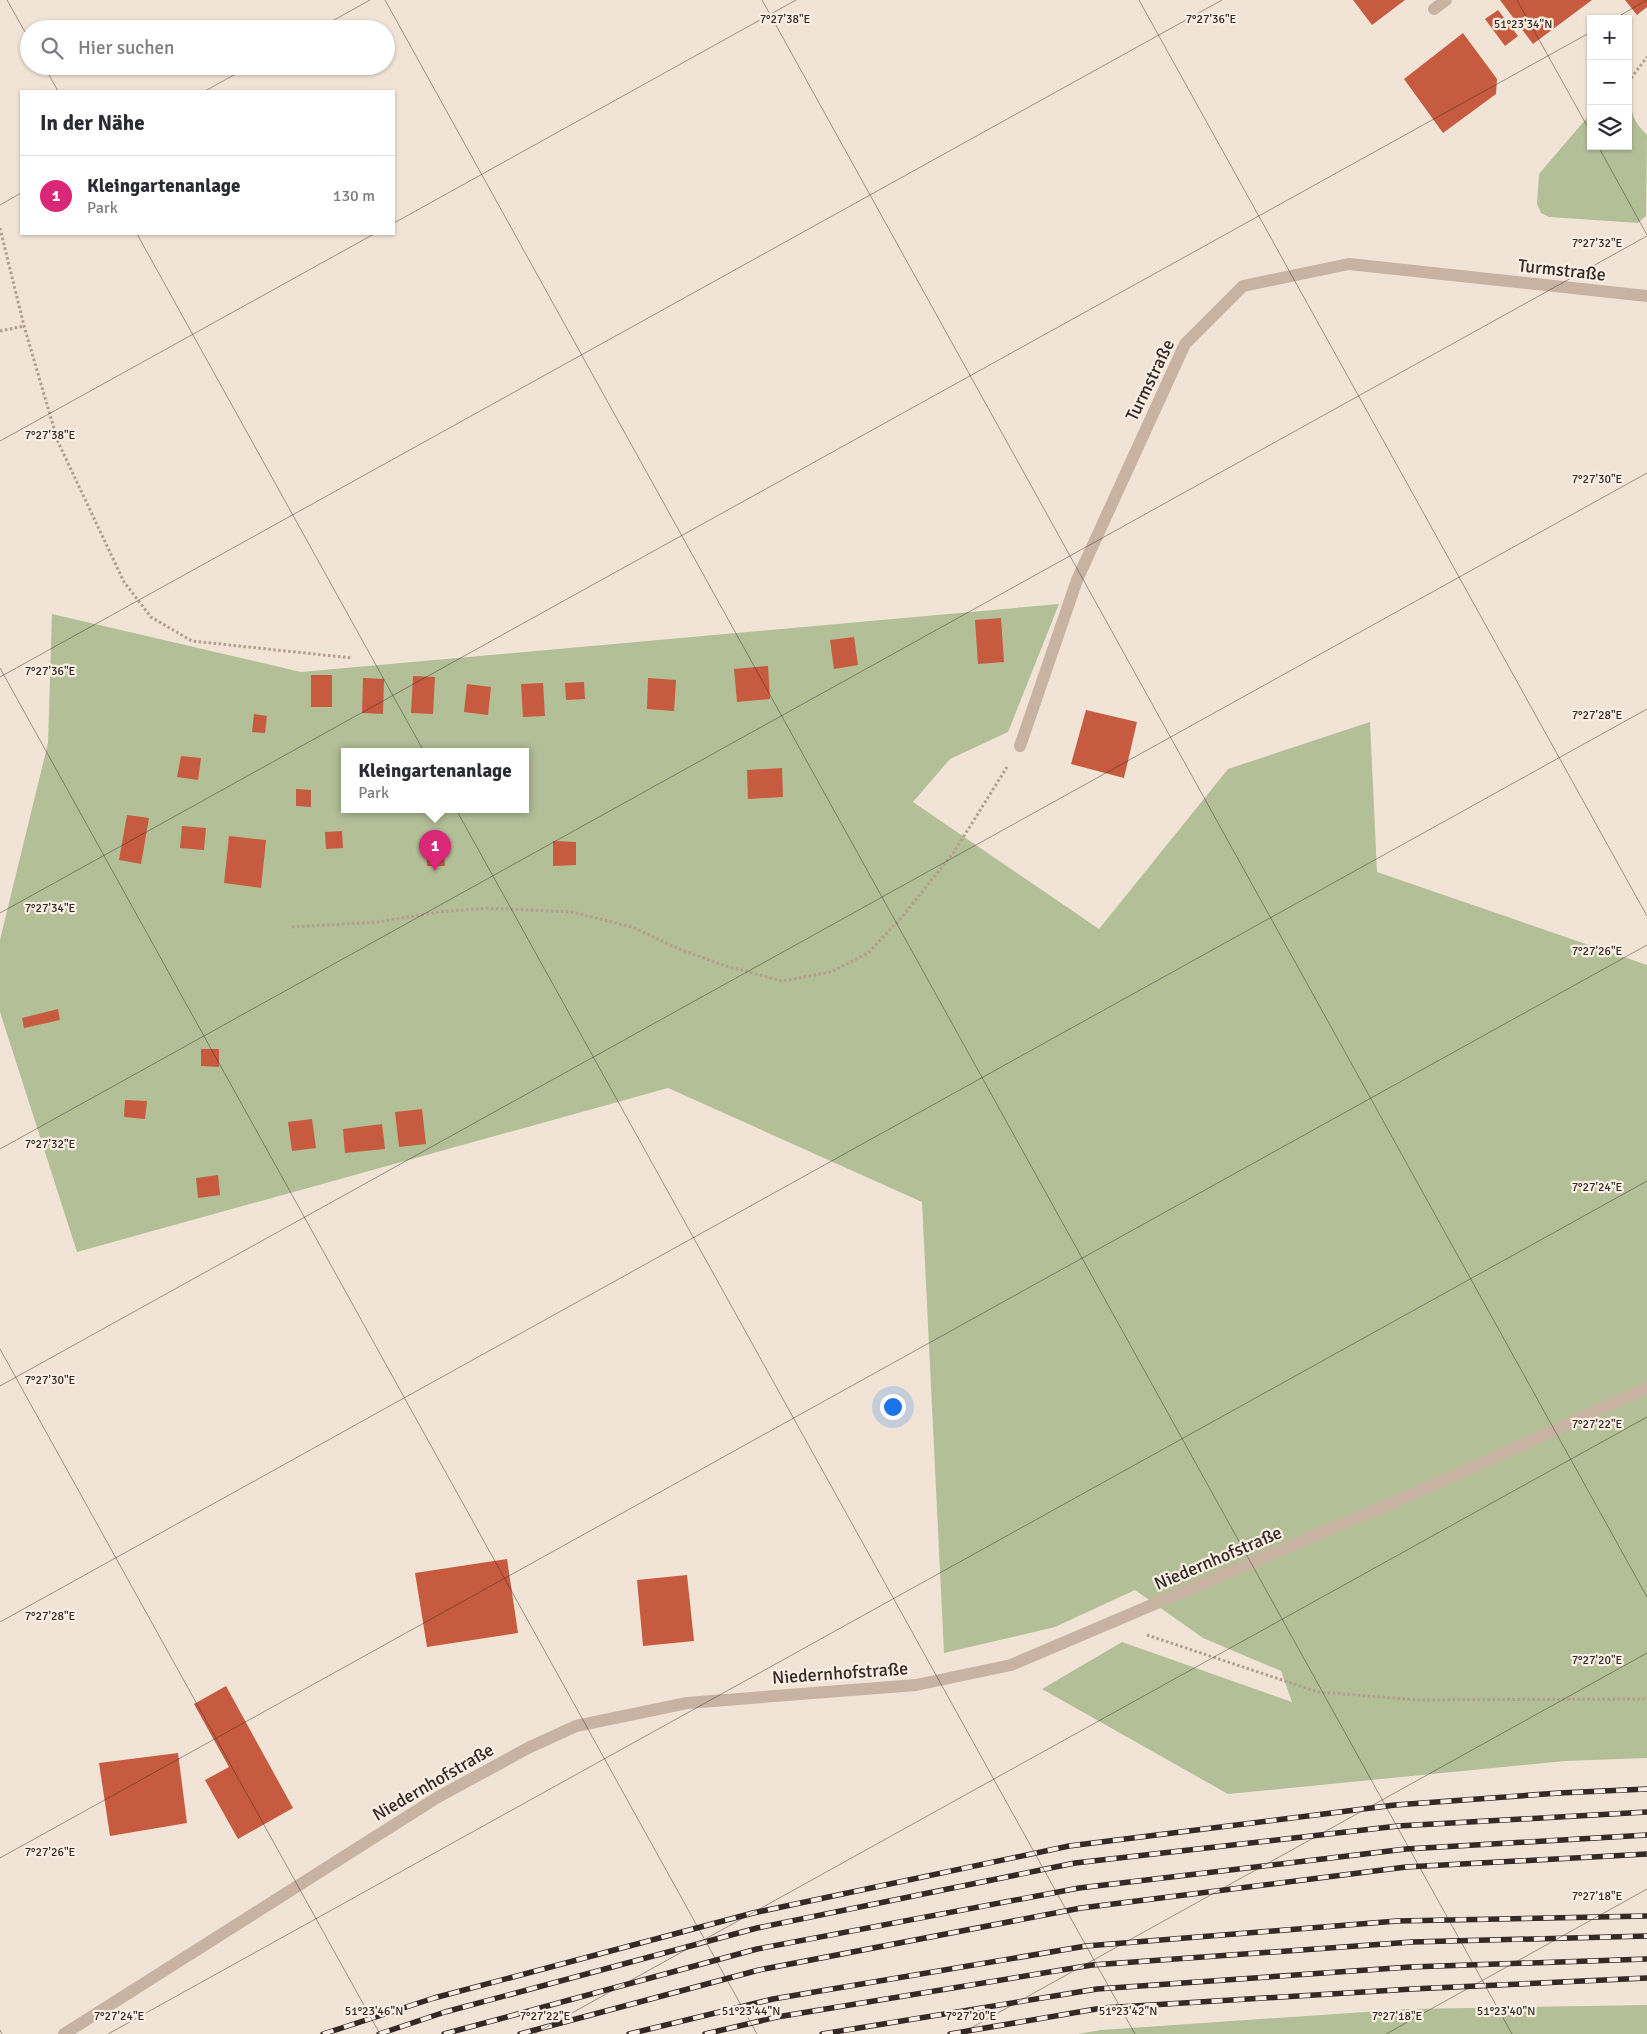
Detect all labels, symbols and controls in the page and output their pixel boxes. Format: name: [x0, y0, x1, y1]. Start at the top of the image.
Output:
text: 7°27'38"E: [760, 12, 811, 27]
text: 7°27'36"E: [1186, 12, 1237, 27]
map controls: [1587, 15, 1632, 150]
button: +: [1587, 15, 1632, 60]
text: 51°23'34"N: [1494, 17, 1552, 32]
search box: [20, 20, 395, 75]
icon: search: [38, 34, 66, 62]
text: Hier suchen: [78, 36, 174, 60]
button: −: [1587, 60, 1632, 105]
button: layers: [1587, 105, 1632, 150]
text: In der Nähe: [40, 110, 145, 136]
text: Kleingartenanlage: [87, 174, 240, 198]
text: 1: [52, 186, 60, 206]
text: 130 m: [333, 186, 375, 206]
text: Park: [87, 198, 118, 218]
text: 7°27'32"E: [1572, 236, 1623, 251]
street label: Turmstraße: [1517, 254, 1607, 286]
street label: Turmstraße: [1121, 336, 1179, 424]
text: 7°27'38"E: [25, 428, 76, 443]
text: 7°27'30"E: [1572, 472, 1623, 487]
text: 7°27'36"E: [25, 664, 76, 679]
text: 7°27'28"E: [1572, 708, 1623, 723]
popup: [341, 748, 529, 813]
text: Kleingartenanlage: [358, 759, 512, 783]
text: Park: [358, 783, 389, 803]
pin: 1: [419, 830, 451, 871]
text: 7°27'34"E: [25, 901, 76, 916]
text: 7°27'26"E: [1572, 944, 1623, 959]
text: 7°27'32"E: [25, 1137, 76, 1152]
text: 7°27'24"E: [1572, 1180, 1623, 1195]
text: 7°27'30"E: [25, 1373, 76, 1388]
your location: [880, 1394, 906, 1420]
text: 7°27'22"E: [1572, 1417, 1623, 1432]
street label: Niedernhofstraße: [1151, 1521, 1285, 1595]
text: 7°27'28"E: [25, 1609, 76, 1624]
text: 7°27'20"E: [1572, 1653, 1623, 1668]
street label: Niedernhofstraße: [771, 1657, 909, 1689]
street label: Niedernhofstraße: [368, 1738, 498, 1826]
text: 7°27'26"E: [25, 1845, 76, 1860]
text: 7°27'18"E: [1572, 1889, 1623, 1904]
text: 51°23'46"N: [345, 2004, 403, 2019]
text: 51°23'44"N: [722, 2004, 780, 2019]
text: 51°23'42"N: [1099, 2004, 1157, 2019]
text: 51°23'40"N: [1477, 2004, 1535, 2019]
text: 7°27'24"E: [94, 2009, 145, 2024]
text: 7°27'22"E: [520, 2009, 571, 2024]
text: 7°27'20"E: [946, 2009, 997, 2024]
text: 7°27'18"E: [1372, 2009, 1423, 2024]

